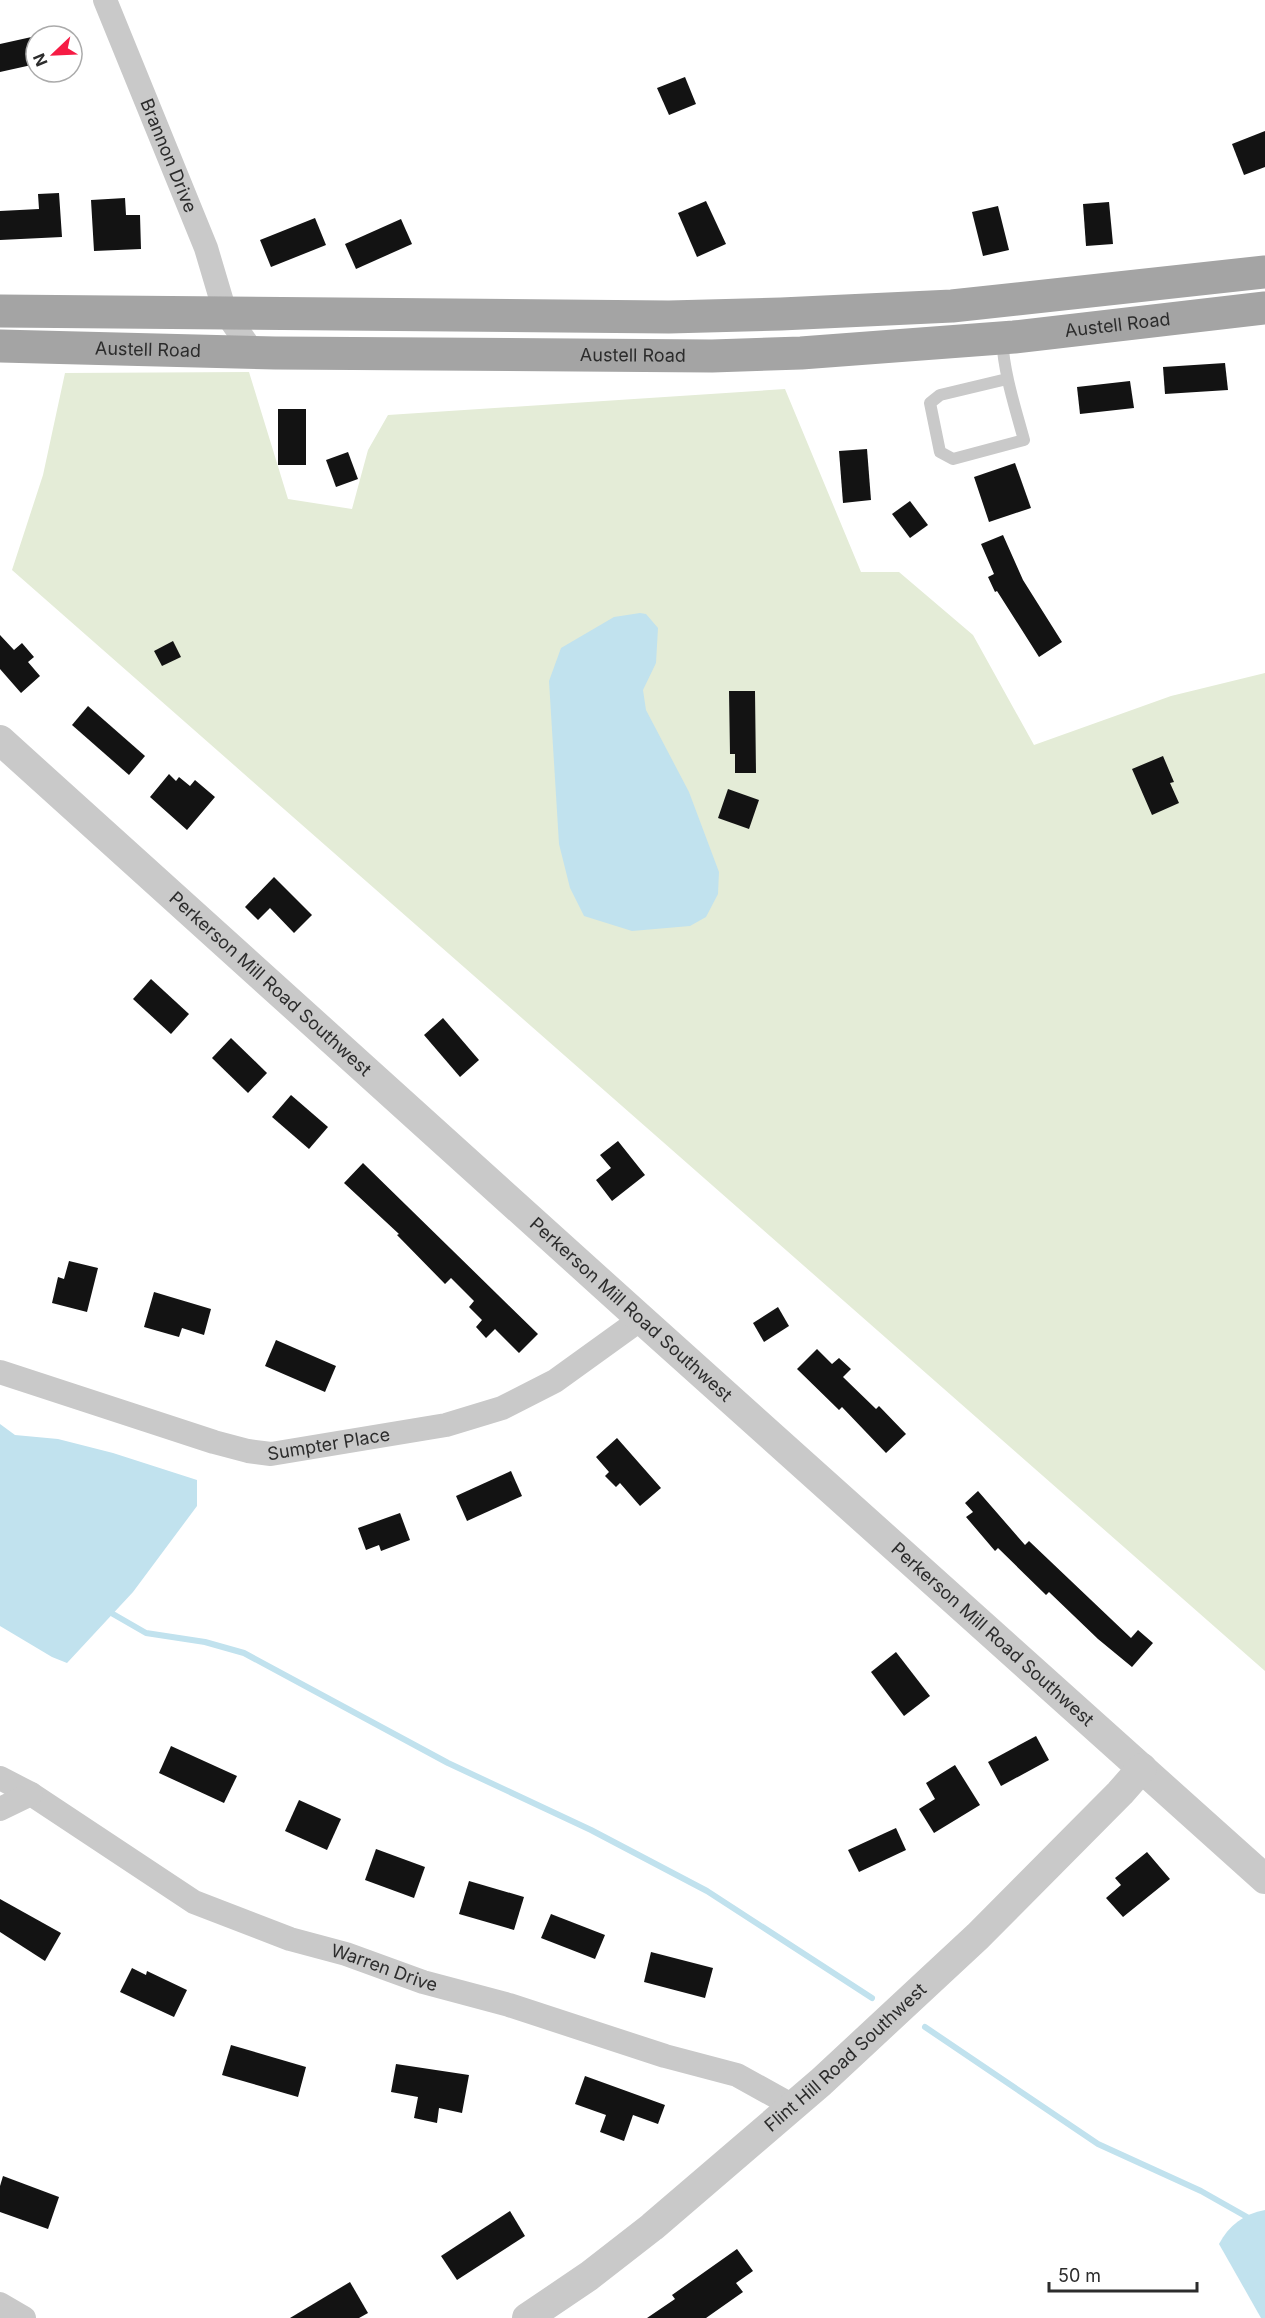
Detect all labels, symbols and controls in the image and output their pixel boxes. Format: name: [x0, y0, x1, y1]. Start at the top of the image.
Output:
north arrow: [24, 24, 84, 84]
text: N: [29, 50, 52, 69]
street label: Brannon Drive: [136, 95, 201, 215]
street label: Austell Road: [1064, 308, 1171, 341]
street label: Austell Road: [95, 337, 201, 361]
street label: Austell Road: [580, 344, 686, 366]
street label: Perkerson Mill Road Southwest: [165, 887, 376, 1080]
street label: Perkerson Mill Road Southwest: [526, 1213, 737, 1406]
street label: Sumpter Place: [266, 1423, 391, 1464]
street label: Perkerson Mill Road Southwest: [887, 1538, 1098, 1730]
street label: Warren Drive: [329, 1940, 440, 1995]
street label: Flint Hill Road Southwest: [760, 1978, 930, 2136]
scale bar: [1049, 2255, 1198, 2293]
text: 50 m: [1058, 2265, 1101, 2286]

